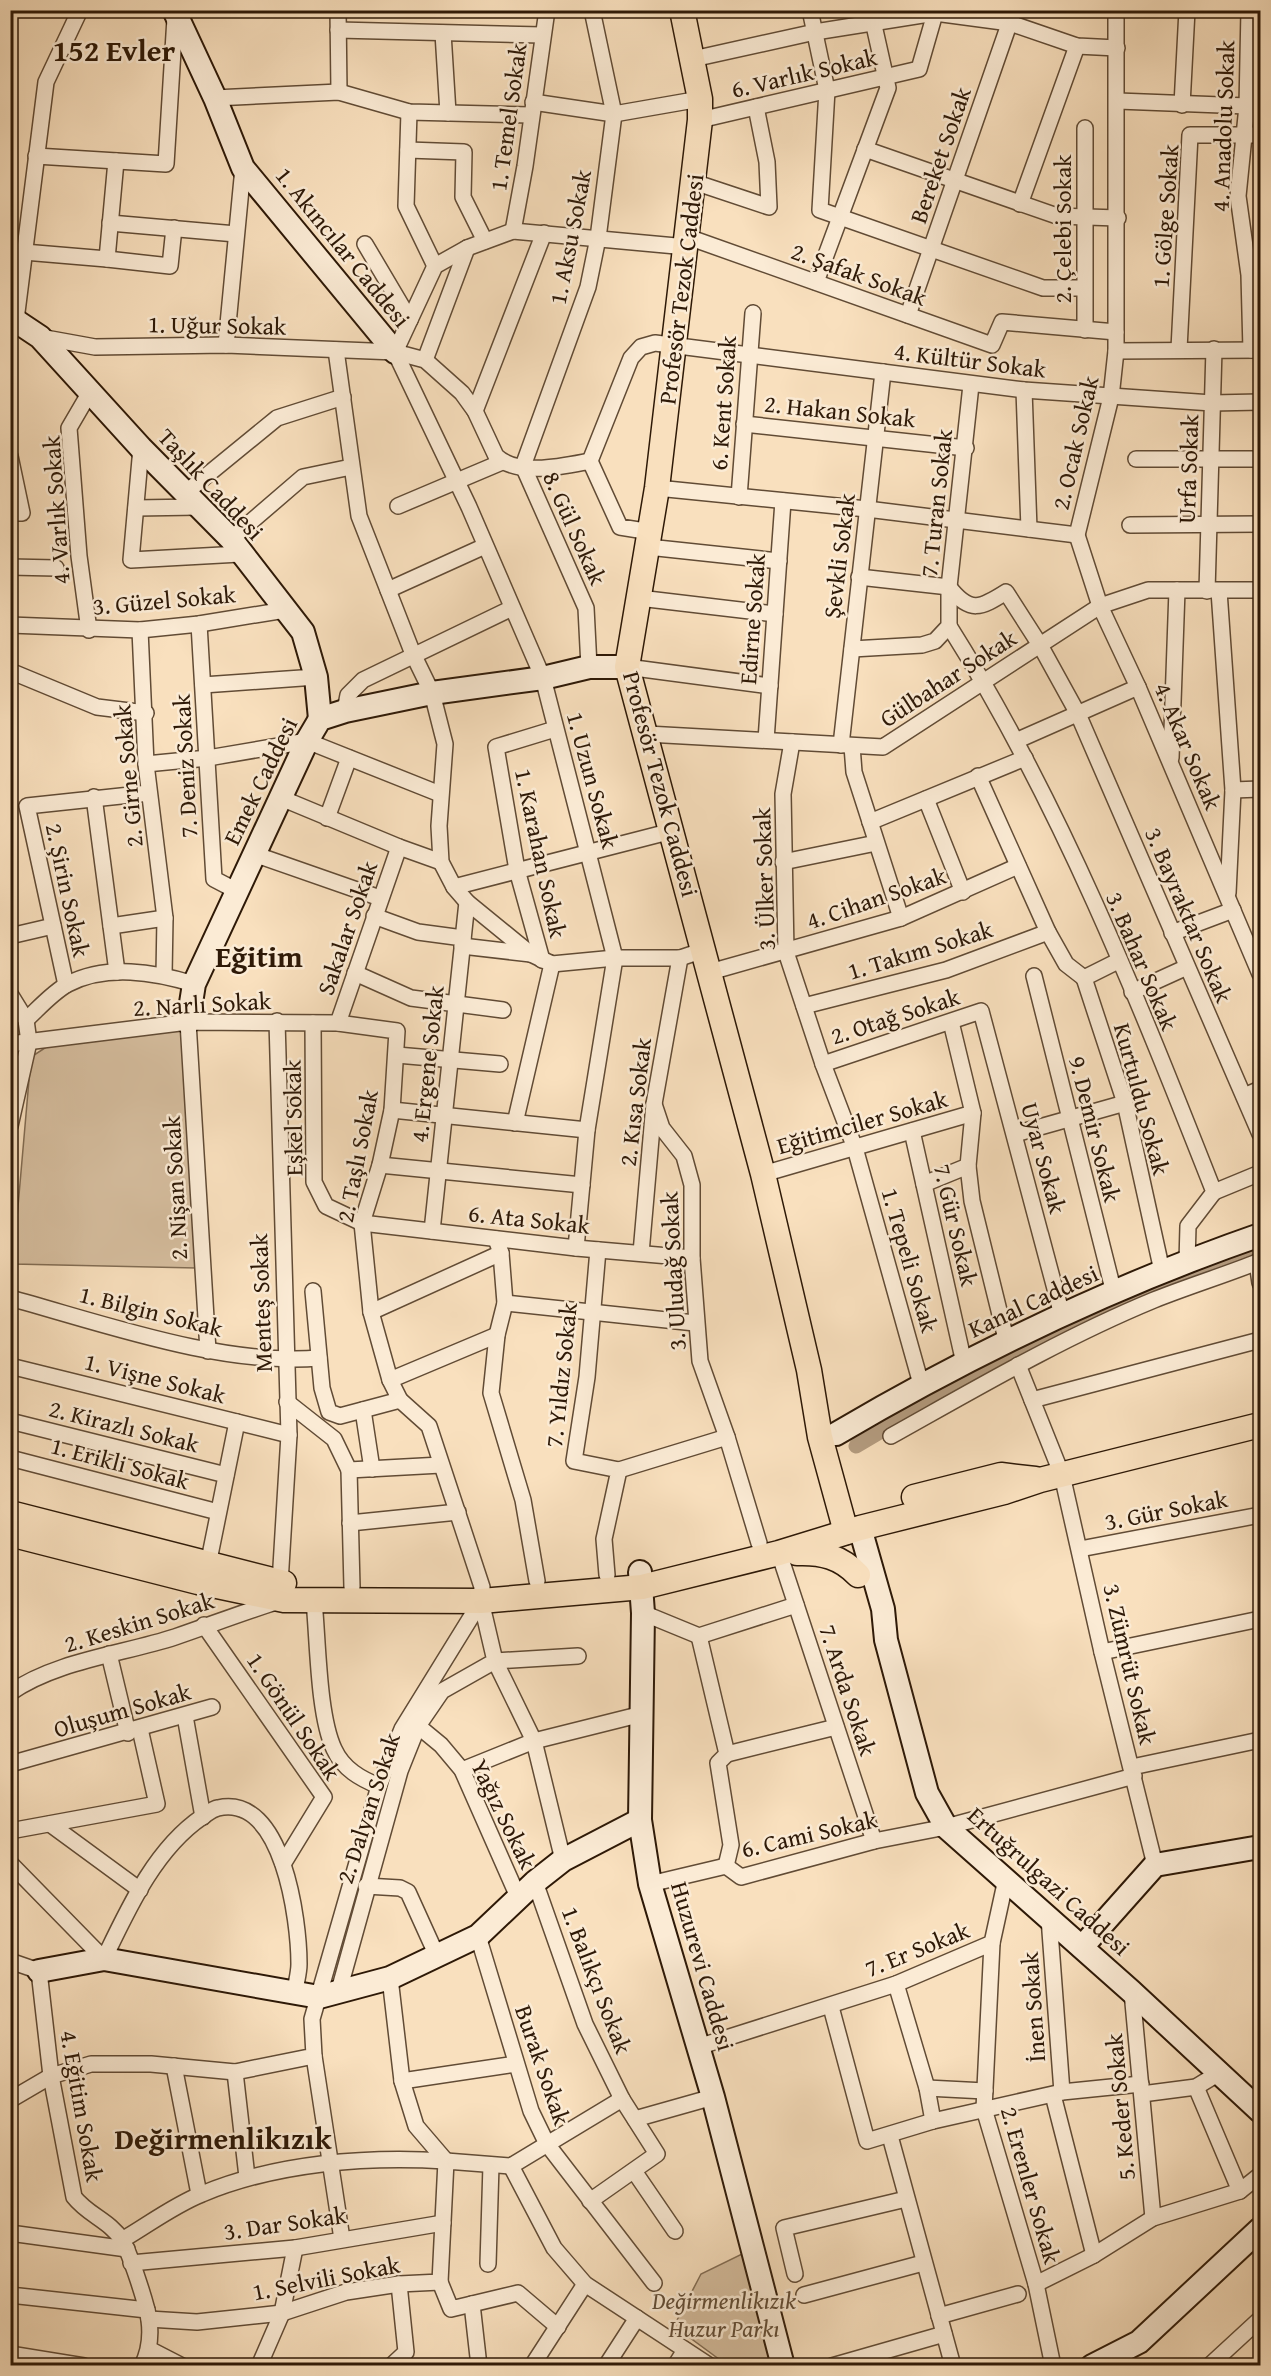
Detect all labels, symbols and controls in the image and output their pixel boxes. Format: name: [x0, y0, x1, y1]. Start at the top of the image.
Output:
district label: 152 Evler: [53, 28, 175, 72]
street label: 6. Varlık Sokak: [728, 39, 881, 107]
street label: 4. Anadolu Sokak: [1203, 39, 1244, 212]
street label: 1. Temel Sokak: [480, 40, 536, 193]
street label: Bereket Sokak: [900, 81, 980, 228]
street label: 1. Gölge Sokak: [1143, 142, 1188, 289]
street label: 2. Çelebi Sokak: [1045, 154, 1080, 304]
street label: 1. Akıncılar Caddesi: [267, 159, 419, 335]
street label: 1. Aksu Sokak: [540, 166, 600, 308]
street label: Profesör Tezok Caddesi: [649, 171, 713, 406]
street label: 2. Şafak Sokak: [786, 233, 932, 315]
street label: 1. Uğur Sokak: [148, 306, 287, 344]
street label: 4. Kültür Sokak: [892, 333, 1049, 387]
street label: 6. Kent Sokak: [701, 334, 745, 472]
street label: 2. Ocak Sokak: [1043, 372, 1108, 513]
street label: 2. Hakan Sokak: [763, 386, 918, 436]
street label: Urfa Sokak: [1169, 413, 1207, 524]
street label: Taşlık Caddesi: [150, 420, 272, 548]
street label: 7. Turan Sokak: [911, 426, 961, 579]
street label: 4. Varlık Sokak: [33, 434, 79, 585]
street label: 8. Gül Sokak: [534, 465, 616, 591]
street label: Şevkli Sokak: [814, 491, 864, 620]
street label: Edirne Sokak: [730, 551, 774, 686]
street label: 3. Güzel Sokak: [91, 576, 238, 624]
street label: Gülbahar Sokak: [873, 620, 1024, 736]
street label: Profesör Tezok Caddesi: [614, 667, 708, 901]
street label: 4. Akar Sokak: [1145, 677, 1231, 816]
street label: 7. Deniz Sokak: [164, 692, 206, 839]
street label: 2. Girne Sokak: [104, 702, 152, 849]
street label: 1. Uzun Sokak: [558, 708, 628, 853]
street label: Emek Caddesi: [214, 711, 306, 851]
street label: 1. Karahan Sokak: [506, 765, 576, 942]
street label: 3. Ülker Sokak: [744, 806, 784, 951]
street label: 2. Şirin Sokak: [37, 820, 99, 961]
street label: 3. Bayraktar Sokak: [1136, 822, 1242, 1009]
street label: Sakalar Sokak: [308, 856, 387, 1000]
street label: 4. Cihan Sokak: [801, 857, 951, 938]
street label: 3. Bahar Sokak: [1097, 886, 1187, 1036]
street label: 1. Takım Sokak: [843, 911, 998, 989]
district label: Eğitim: [215, 934, 303, 978]
street label: 2. Otağ Sokak: [826, 978, 965, 1053]
street label: 2. Narlı Sokak: [132, 983, 273, 1025]
street label: 4. Ergene Sokak: [401, 983, 453, 1144]
street label: Kurtuldu Sokak: [1105, 1019, 1179, 1180]
street label: 2. Kısa Sokak: [610, 1035, 660, 1168]
street label: 9. Demir Sokak: [1060, 1052, 1130, 1207]
street label: Eşkel Sokak: [274, 1059, 312, 1176]
street label: Eğitimciler Sokak: [773, 1081, 952, 1163]
street label: 2. Taşlı Sokak: [327, 1086, 387, 1225]
street label: Uyar Sokak: [1012, 1099, 1076, 1218]
street label: 2. Nişan Sokak: [154, 1114, 196, 1261]
street label: 7. Gür Sokak: [925, 1160, 987, 1290]
street label: 1. Tepeli Sokak: [873, 1184, 948, 1337]
street label: 3. Uludağ Sokak: [651, 1190, 695, 1351]
street label: 6. Ata Sokak: [466, 1195, 592, 1243]
street label: Menteş Sokak: [241, 1232, 281, 1373]
street label: Kanal Caddesi: [962, 1255, 1104, 1346]
street label: 1. Bilgin Sokak: [76, 1276, 227, 1346]
street label: 7. Yıldız Sokak: [536, 1300, 586, 1449]
street label: 1. Vişne Sokak: [81, 1344, 230, 1413]
street label: 2. Kirazlı Sokak: [45, 1390, 204, 1462]
street label: 1. Erikli Sokak: [47, 1428, 194, 1498]
street label: 3. Gür Sokak: [1101, 1481, 1231, 1539]
street label: 3. Zümrüt Sokak: [1094, 1580, 1166, 1749]
street label: 2. Keskin Sokak: [60, 1582, 219, 1661]
street label: 7. Arda Sokak: [810, 1620, 886, 1761]
street label: 1. Gönül Sokak: [238, 1645, 350, 1787]
street label: Oluşum Sokak: [49, 1673, 196, 1746]
street label: 2. Dalyan Sokak: [327, 1727, 409, 1888]
street label: Yağız Sokak: [462, 1753, 546, 1876]
street label: Ertuğrulgazi Caddesi: [960, 1798, 1138, 1964]
street label: 6. Cami Sokak: [738, 1801, 881, 1867]
street label: Huzurevi Caddesi: [662, 1877, 744, 2055]
street label: 1. Balıkçı Sokak: [553, 1901, 642, 2060]
street label: 7. Er Sokak: [860, 1912, 975, 1986]
street label: İnen Sokak: [1012, 1950, 1054, 2063]
street label: Burak Sokak: [506, 2000, 580, 2130]
street label: 4. Eğitim Sokak: [51, 2027, 113, 2185]
street label: 5. Keder Sokak: [1096, 2031, 1144, 2182]
street label: 2. Erenler Sokak: [992, 2102, 1070, 2268]
district label: Değirmenlikızık: [115, 2116, 332, 2160]
street label: 3. Dar Sokak: [221, 2197, 349, 2249]
street label: 1. Selvili Sokak: [249, 2246, 404, 2309]
park label: Değirmenlikızık Huzur Parkı: [651, 2283, 796, 2346]

